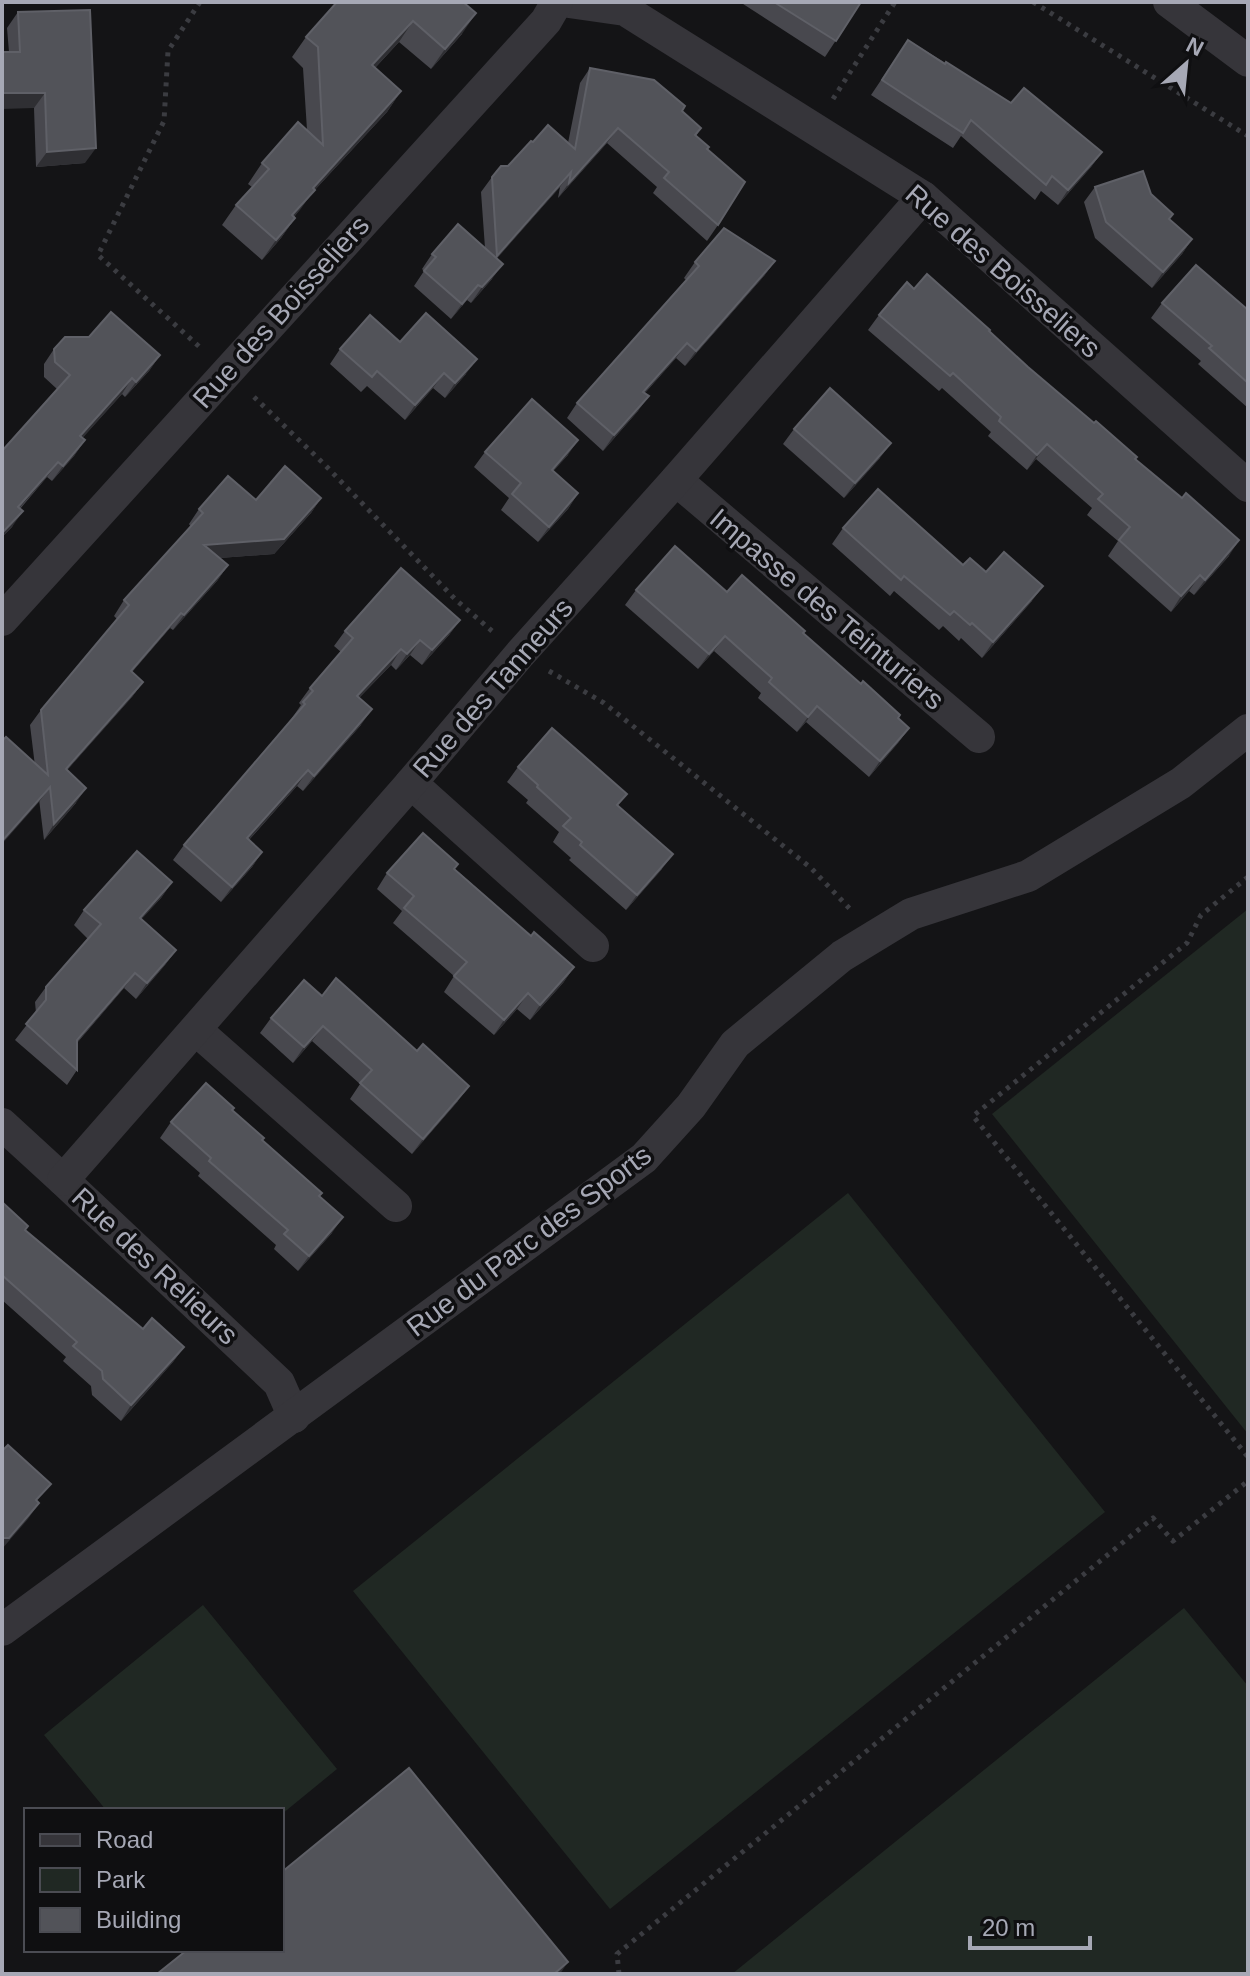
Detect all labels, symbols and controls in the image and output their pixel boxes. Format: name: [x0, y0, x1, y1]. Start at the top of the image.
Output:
north arrow: [1146, 24, 1226, 104]
text: N: [1182, 32, 1208, 61]
street label: Rue des Boisseliers: [899, 178, 1107, 364]
street label: Rue des Boisseliers: [187, 210, 375, 414]
street label: Impasse des Teinturiers: [704, 502, 950, 716]
street label: Rue des Tanneurs: [407, 592, 579, 784]
street label: Rue du Parc des Sports: [401, 1139, 657, 1343]
street label: Rue des Relieurs: [66, 1181, 244, 1351]
legend: [24, 1808, 284, 1952]
text: Road: [96, 1826, 153, 1853]
text: Park: [96, 1866, 146, 1893]
scale bar: [970, 1900, 1090, 1950]
text: Building: [96, 1906, 181, 1933]
text: 20 m: [982, 1914, 1035, 1941]

